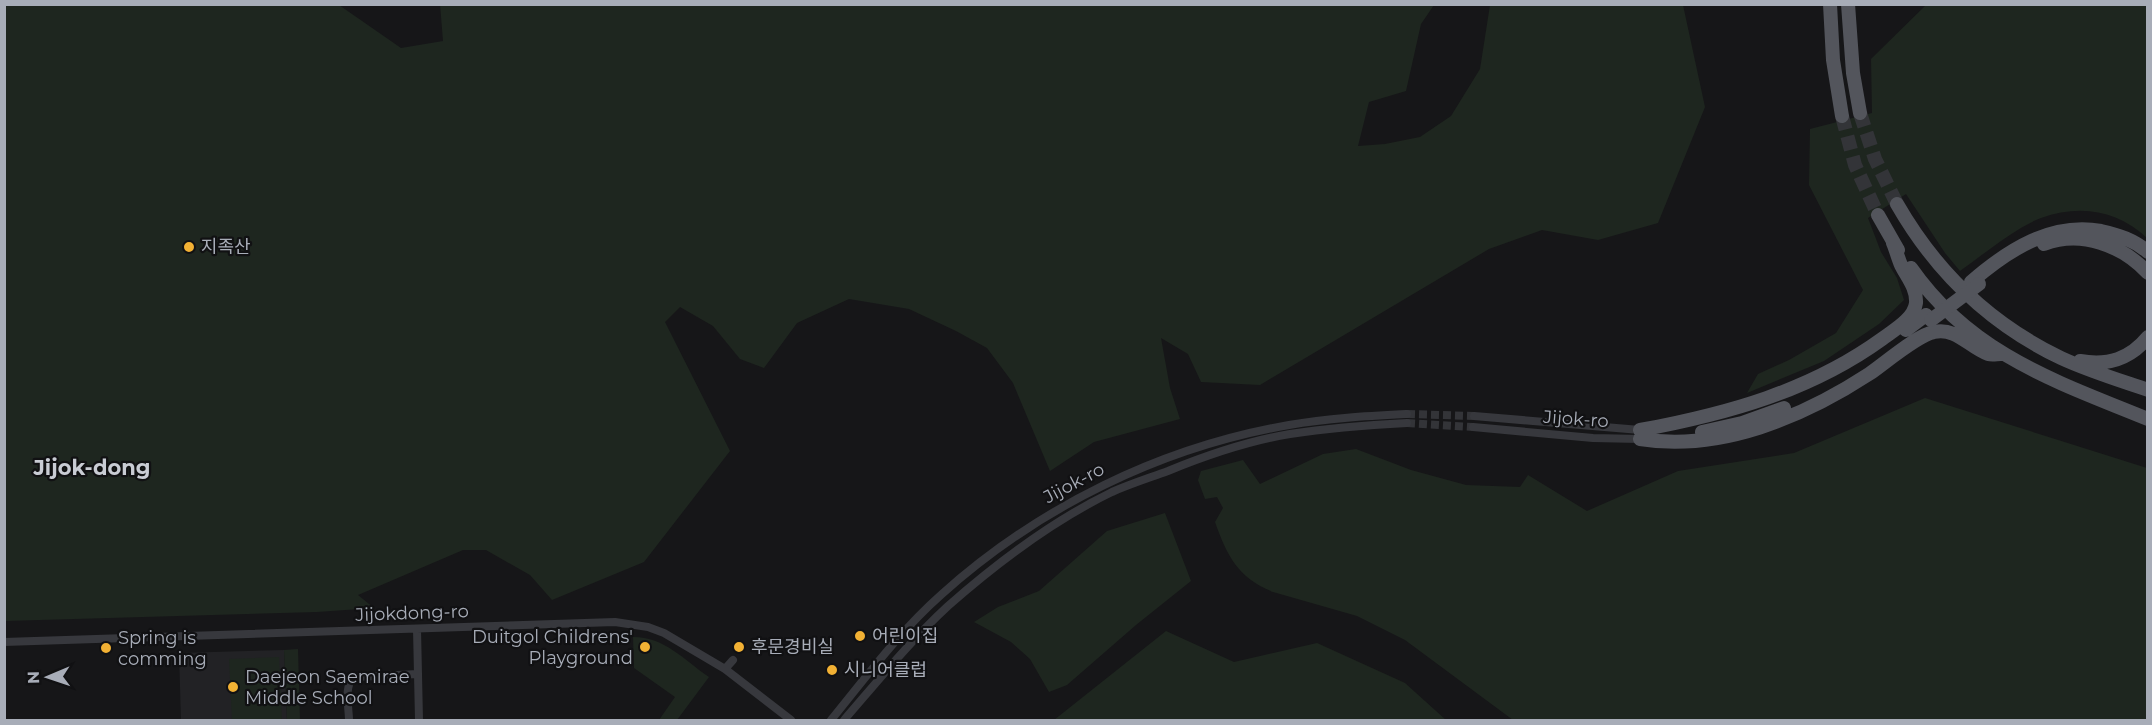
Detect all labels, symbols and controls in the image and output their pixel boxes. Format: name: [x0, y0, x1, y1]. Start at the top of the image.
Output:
place label: 지족산: [201, 236, 251, 258]
marker: 지족산: [182, 240, 196, 254]
street label: Jijok-ro: [1542, 406, 1609, 432]
district label: Jijok-dong: [33, 455, 150, 480]
street label: Jijok-ro: [1039, 458, 1108, 509]
street label: Jijokdong-ro: [354, 600, 469, 626]
place label: 어린이집: [872, 625, 938, 647]
place label: Duitgol Childrens' Playground: [472, 626, 633, 669]
place label: Spring is comming: [118, 627, 207, 670]
marker: 어린이집: [853, 629, 867, 643]
place label: 후문경비실: [751, 636, 834, 658]
marker: Duitgol Childrens' Playground: [638, 640, 652, 654]
marker: 후문경비실: [732, 640, 746, 654]
marker: Spring is comming: [99, 641, 113, 655]
north arrow: [18, 647, 78, 707]
place label: 시니어클럽: [844, 659, 927, 681]
marker: 시니어클럽: [825, 663, 839, 677]
place label: Daejeon Saemirae Middle School: [245, 666, 410, 709]
text: N: [24, 671, 43, 684]
marker: Daejeon Saemirae Middle School: [226, 680, 240, 694]

